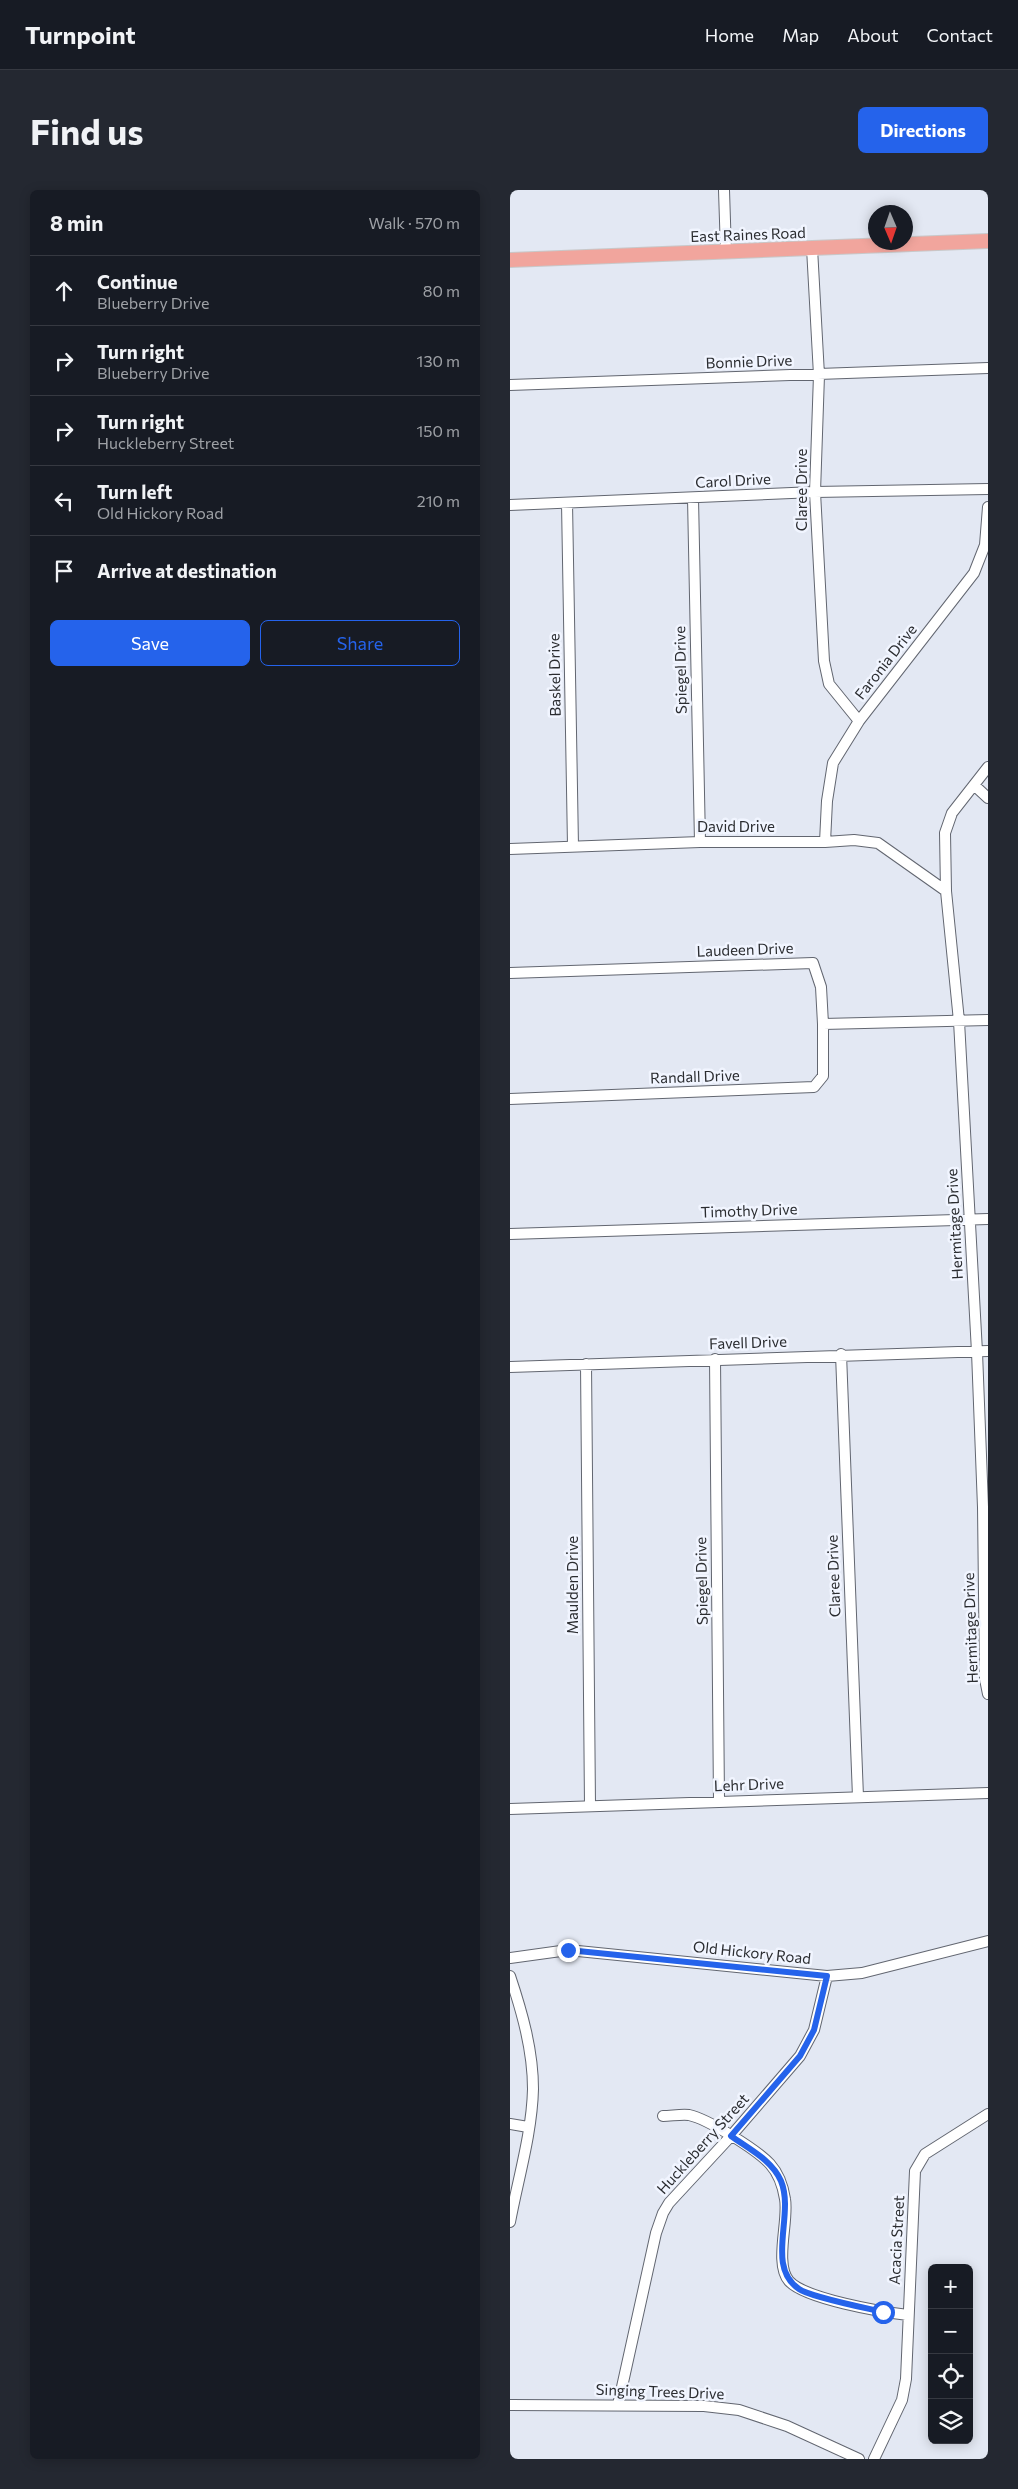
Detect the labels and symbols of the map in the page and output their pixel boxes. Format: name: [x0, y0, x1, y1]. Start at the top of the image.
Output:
north arrow: [868, 205, 913, 250]
street label: East Raines Road: [690, 223, 806, 245]
street label: Bonnie Drive: [705, 350, 793, 372]
street label: Claree Drive: [792, 449, 810, 531]
street label: Carol Drive: [695, 469, 771, 491]
street label: Faronia Drive: [850, 620, 920, 702]
street label: Spiegel Drive: [670, 626, 690, 714]
street label: Baskel Drive: [544, 633, 564, 717]
street label: David Drive: [697, 817, 775, 835]
street label: Laudeen Drive: [696, 938, 794, 960]
street label: Randall Drive: [650, 1065, 740, 1087]
street label: Hermitage Drive: [942, 1168, 966, 1280]
street label: Timothy Drive: [700, 1199, 798, 1221]
street label: Favell Drive: [709, 1332, 787, 1352]
street label: Claree Drive: [823, 1534, 843, 1618]
street label: Maulden Drive: [563, 1536, 581, 1634]
street label: Spiegel Drive: [691, 1537, 711, 1625]
street label: Hermitage Drive: [959, 1572, 981, 1684]
street label: Lehr Drive: [714, 1774, 784, 1794]
street label: Old Hickory Road: [692, 1937, 812, 1967]
route end: [557, 1939, 580, 1962]
street label: Huckleberry Street: [653, 2089, 752, 2197]
street label: Acacia Street: [885, 2195, 907, 2285]
route start: [872, 2301, 895, 2324]
street label: Singing Trees Drive: [595, 2380, 725, 2402]

